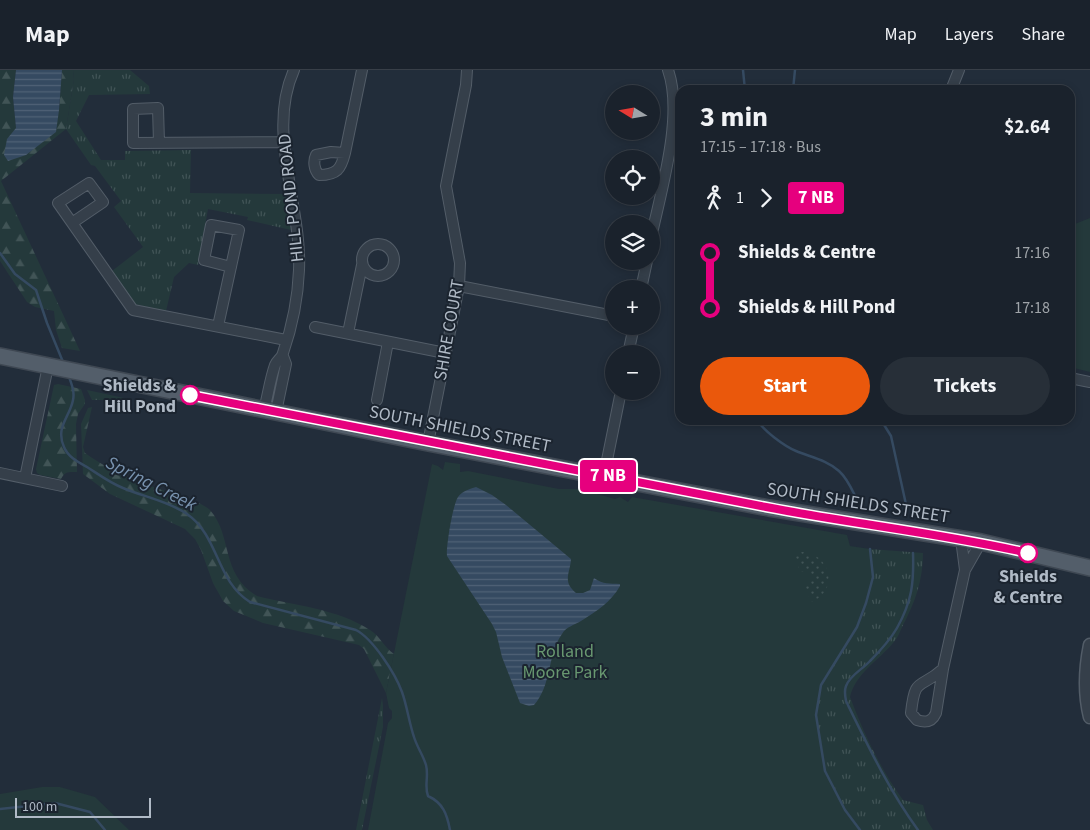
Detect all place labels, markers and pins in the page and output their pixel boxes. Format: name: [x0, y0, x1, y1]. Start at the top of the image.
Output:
place label: Shields & Hill Pond: [102, 373, 176, 419]
marker: Shields & Hill Pond: [180, 385, 200, 405]
marker: Shields & Centre: [1018, 543, 1038, 563]
place label: Shields & Centre: [994, 564, 1062, 610]

